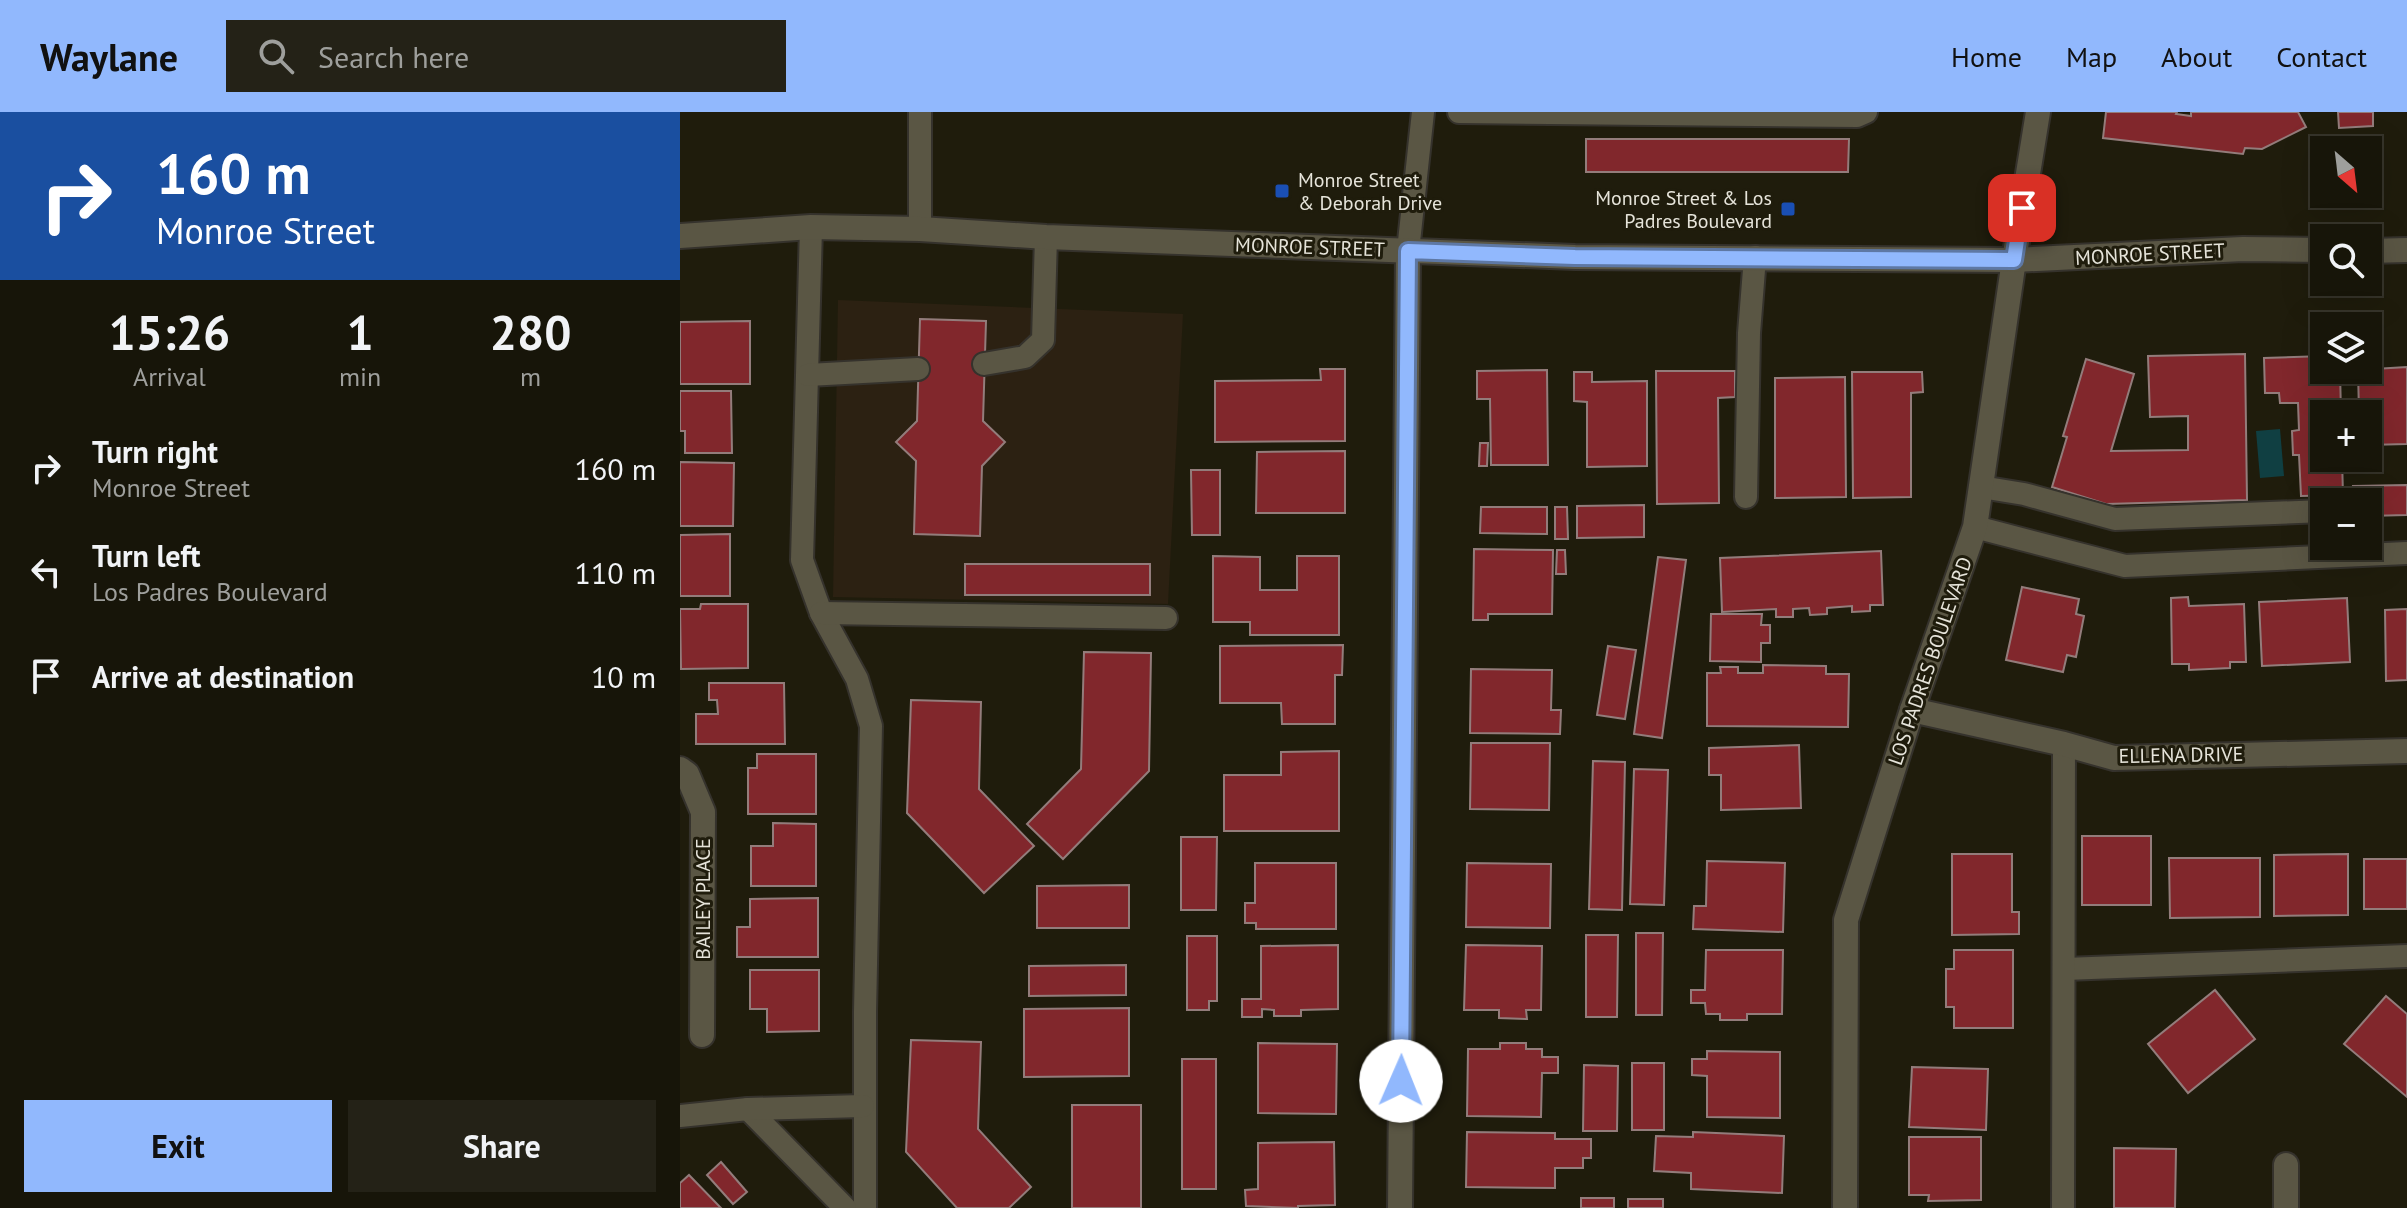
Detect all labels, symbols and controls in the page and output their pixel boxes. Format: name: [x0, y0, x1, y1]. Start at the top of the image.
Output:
search box: [226, 20, 786, 92]
text: Waylane: [40, 32, 178, 81]
icon: search: [254, 34, 298, 78]
text: Search here: [318, 37, 469, 76]
text: Home: [1951, 38, 2022, 75]
text: Map: [2066, 38, 2117, 75]
text: About: [2161, 38, 2232, 75]
text: Contact: [2276, 38, 2367, 75]
north arrow: [2310, 136, 2382, 208]
map controls: [2310, 136, 2382, 560]
text: 160 m: [156, 137, 311, 209]
icon: right: [24, 144, 128, 248]
place label: Monroe Street & Deborah Drive: [1298, 167, 1442, 216]
pin: [1988, 174, 2056, 242]
marker: Monroe Street & Deborah Drive: [1273, 182, 1291, 200]
place label: Monroe Street & Los Padres Boulevard: [1595, 185, 1772, 234]
icon: arrive: [2000, 186, 2044, 230]
marker: Monroe Street & Los Padres Boulevard: [1779, 200, 1797, 218]
text: Monroe Street: [156, 207, 375, 254]
button: search: [2310, 224, 2382, 296]
street label: MONROE STREET: [1235, 231, 1385, 263]
street label: MONROE STREET: [2074, 237, 2226, 271]
text: 15:26: [109, 301, 230, 363]
text: 1: [346, 301, 374, 363]
text: 280: [490, 301, 571, 363]
button: layers: [2310, 312, 2382, 384]
text: Arrival: [133, 360, 206, 393]
text: min: [339, 360, 381, 393]
text: m: [520, 360, 541, 393]
button: +: [2310, 400, 2382, 472]
text: Turn right: [92, 432, 218, 471]
icon: right: [24, 446, 68, 490]
text: 160 m: [575, 449, 656, 488]
text: Monroe Street: [92, 471, 250, 504]
button: −: [2310, 488, 2382, 560]
text: Turn left: [92, 536, 200, 575]
icon: left: [24, 550, 68, 594]
text: 110 m: [575, 553, 656, 592]
street label: LOS PADRES BOULEVARD: [1882, 553, 1978, 769]
text: Los Padres Boulevard: [92, 575, 328, 608]
icon: arrive: [24, 654, 68, 698]
text: Arrive at destination: [92, 657, 354, 696]
text: 10 m: [591, 657, 656, 696]
street label: ELLENA DRIVE: [2118, 741, 2244, 769]
street label: BAILEY PLACE: [690, 838, 716, 960]
position arrow: [1359, 1039, 1443, 1123]
button: Exit: [24, 1100, 332, 1192]
button: Share: [348, 1100, 656, 1192]

